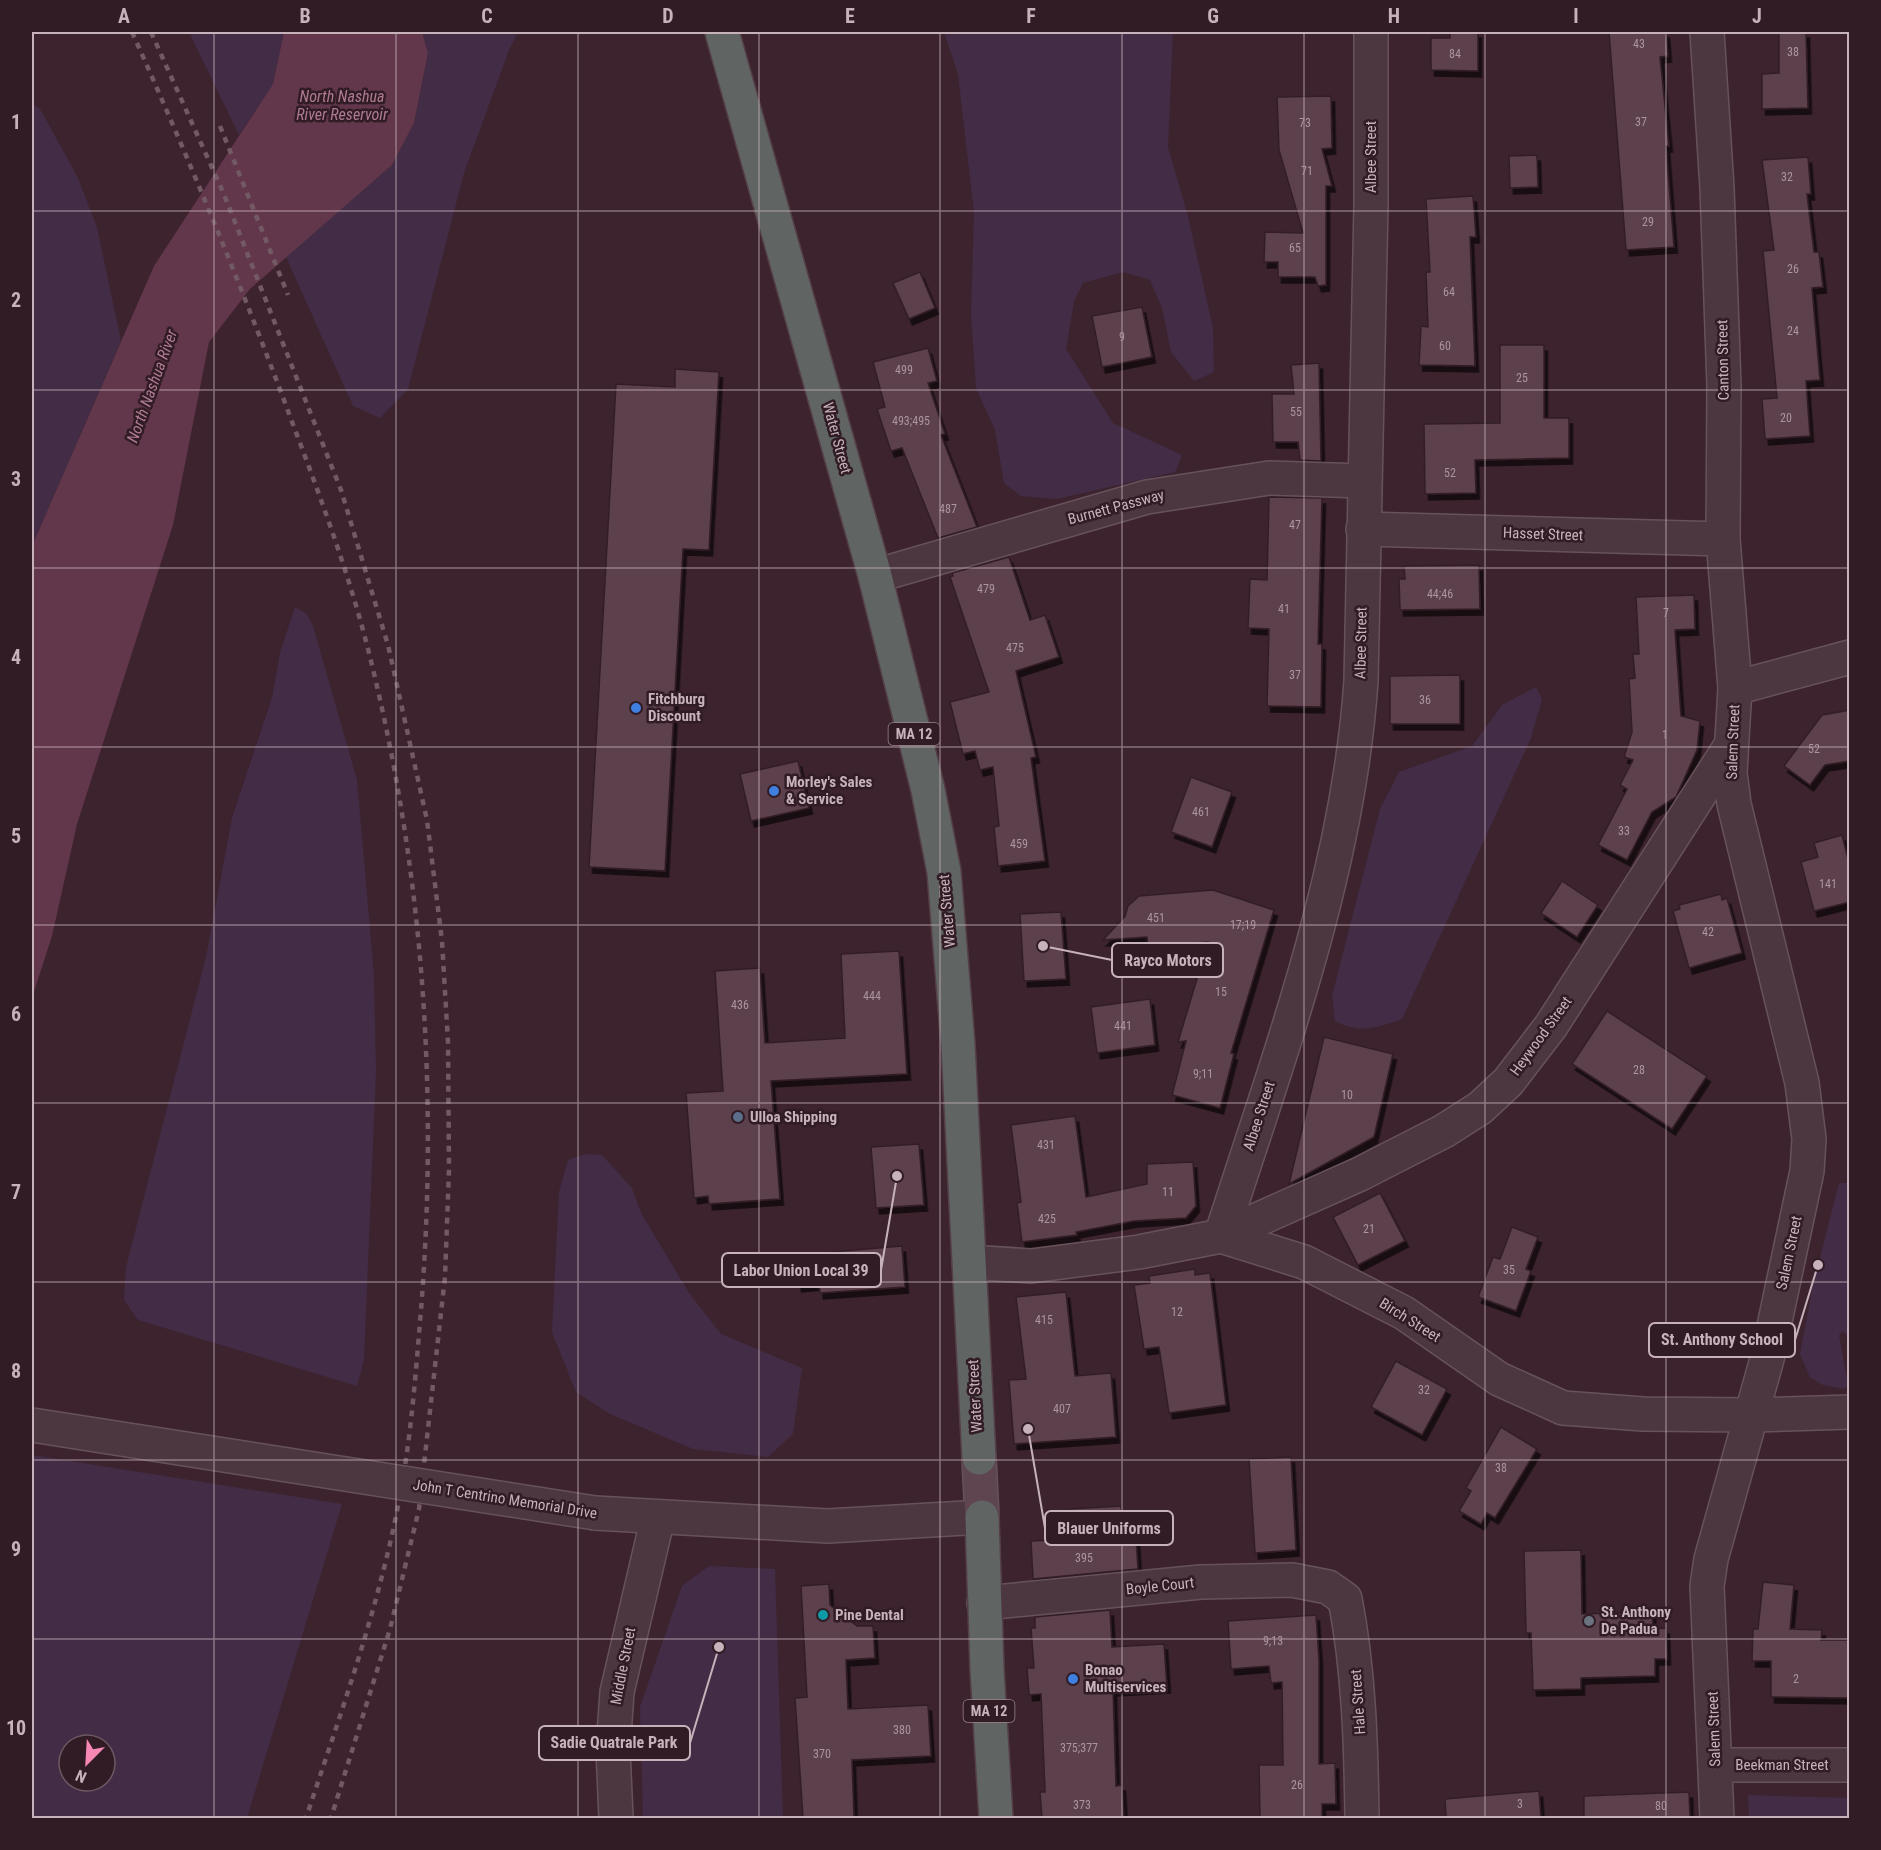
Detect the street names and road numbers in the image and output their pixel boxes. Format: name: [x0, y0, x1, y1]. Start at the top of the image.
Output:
street label: Albee Street: [1362, 121, 1380, 193]
street label: Canton Street: [1713, 320, 1733, 400]
street label: Water Street: [819, 400, 855, 476]
street label: Burnett Passway: [1066, 486, 1166, 528]
street label: Hasset Street: [1503, 524, 1583, 544]
street label: Albee Street: [1351, 607, 1371, 679]
street label: Salem Street: [1723, 704, 1743, 780]
road number: MA 12: [888, 723, 940, 745]
street label: Water Street: [935, 874, 959, 948]
street label: Heywood Street: [1506, 993, 1576, 1079]
street label: Albee Street: [1239, 1079, 1279, 1153]
street label: Salem Street: [1772, 1214, 1806, 1292]
street label: Birch Street: [1376, 1294, 1444, 1346]
street label: Water Street: [964, 1359, 986, 1433]
street label: John T Centrino Memorial Drive: [412, 1476, 598, 1522]
street label: Boyle Court: [1125, 1573, 1195, 1599]
street label: Middle Street: [607, 1626, 639, 1706]
street label: Hale Street: [1347, 1669, 1369, 1735]
street label: Salem Street: [1704, 1691, 1724, 1767]
road number: MA 12: [964, 1700, 1014, 1722]
street label: Beekman Street: [1735, 1756, 1829, 1774]

